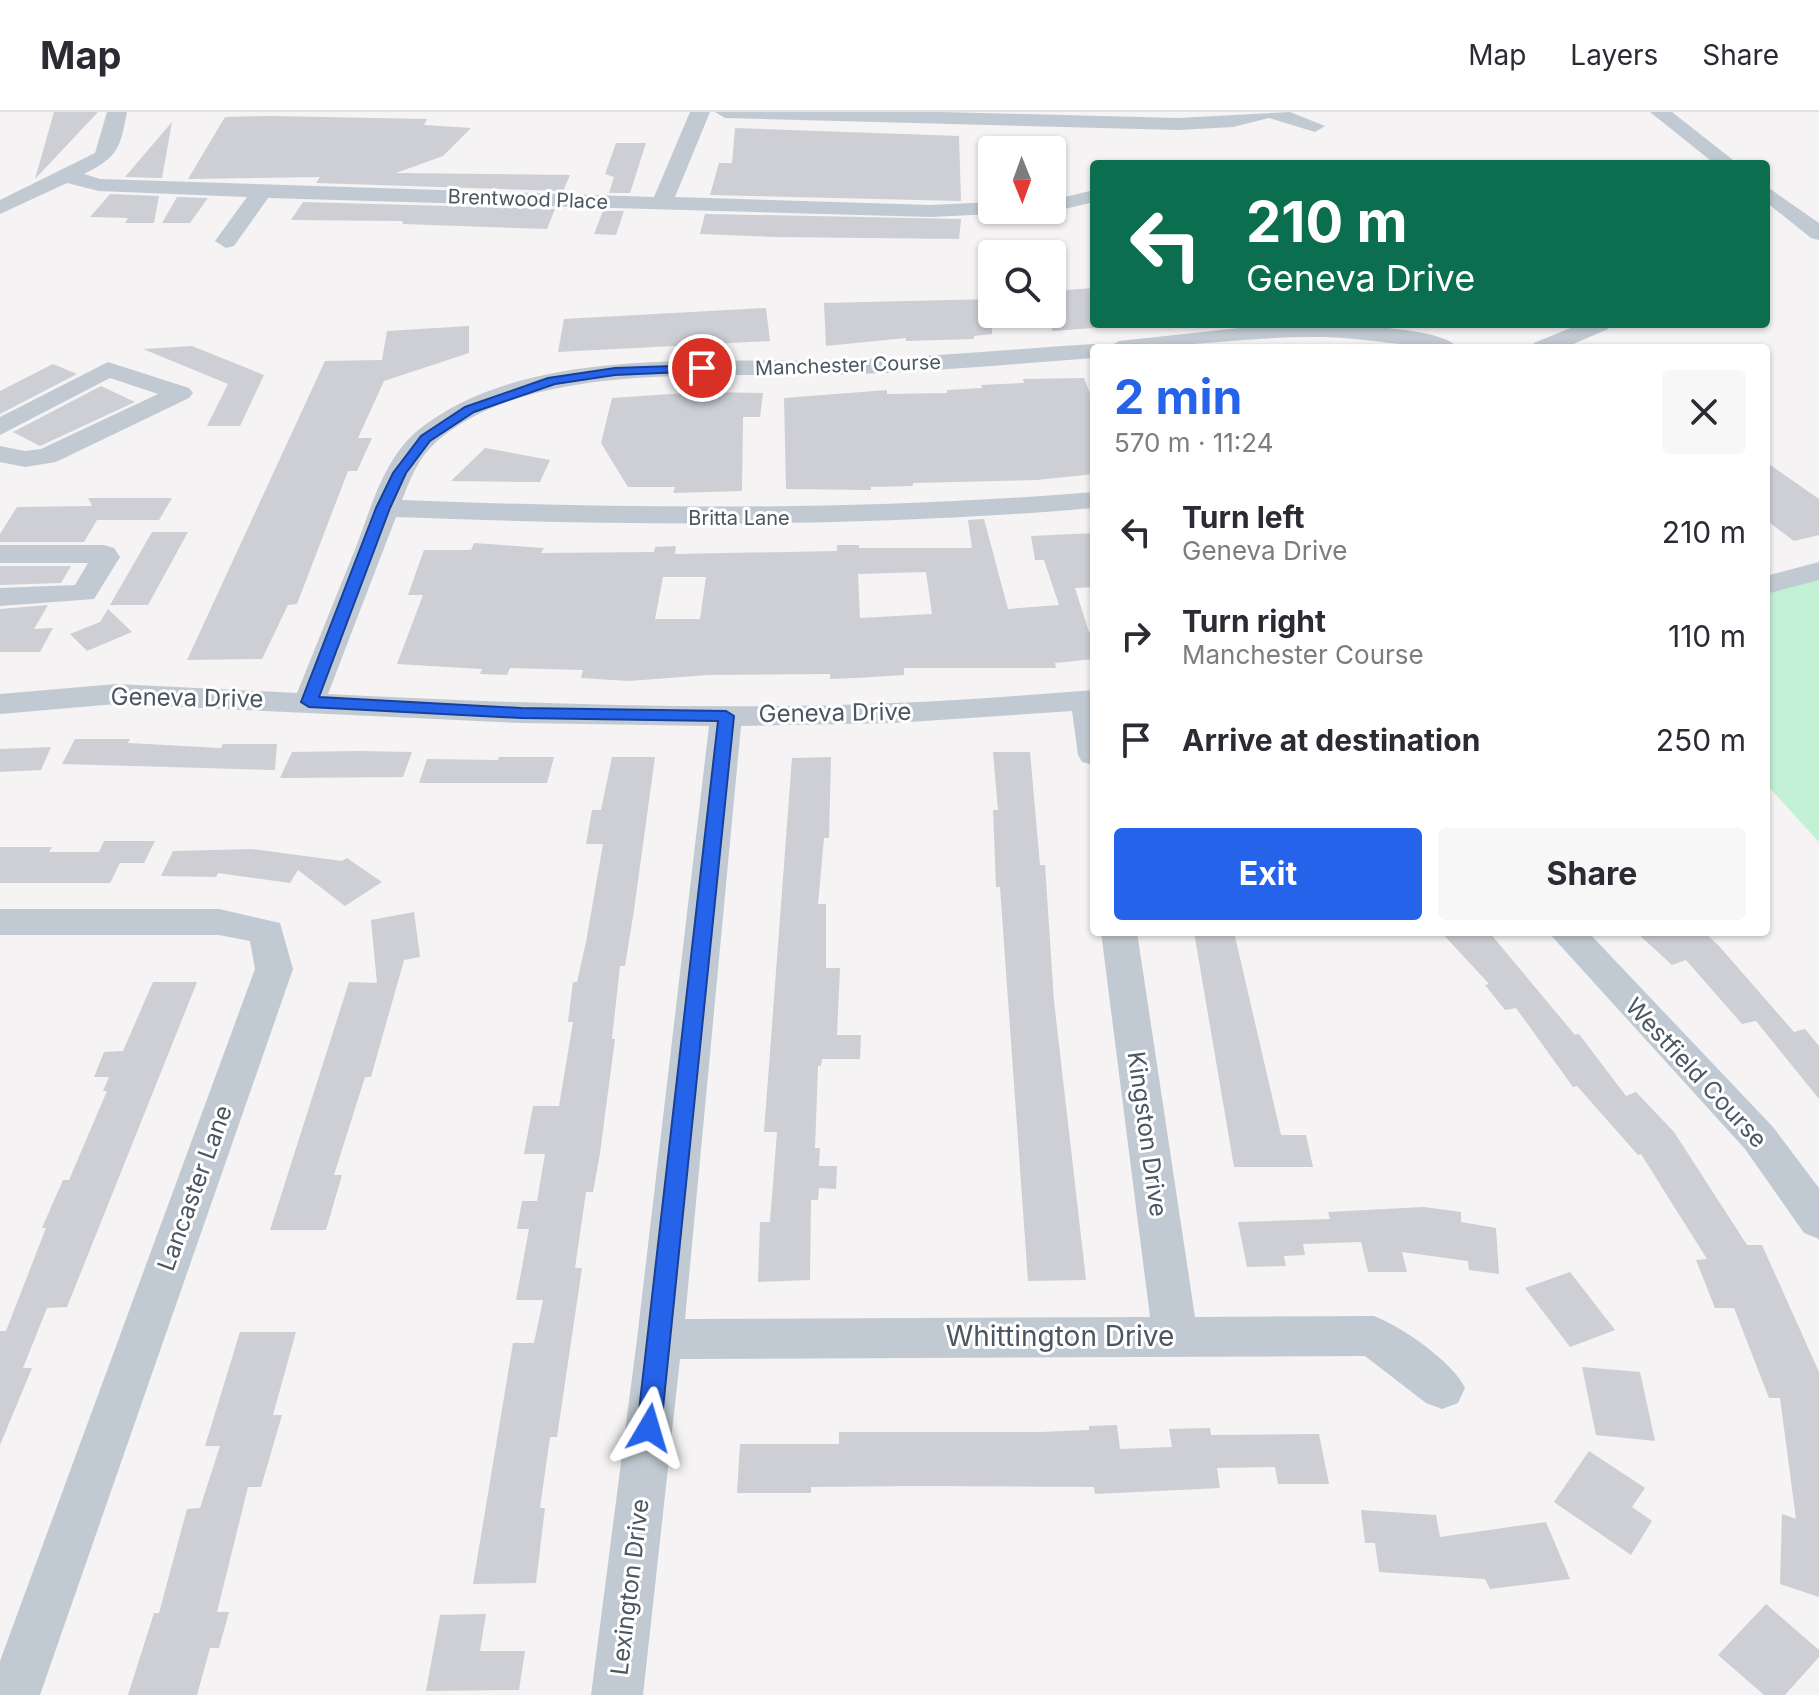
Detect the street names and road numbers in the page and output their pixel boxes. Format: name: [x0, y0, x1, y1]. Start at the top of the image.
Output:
street label: Brentwood Place: [447, 184, 609, 214]
street label: Manchester Course: [755, 350, 941, 380]
street label: Britta Lane: [688, 506, 790, 530]
street label: Geneva Drive: [110, 682, 264, 713]
street label: Geneva Drive: [758, 697, 912, 728]
street label: Westfield Course: [1620, 992, 1773, 1154]
street label: Kingston Drive: [1122, 1050, 1173, 1218]
street label: Lancaster Lane: [151, 1101, 238, 1275]
street label: Whittington Drive: [946, 1319, 1174, 1353]
street label: Lexington Drive: [604, 1497, 655, 1677]

